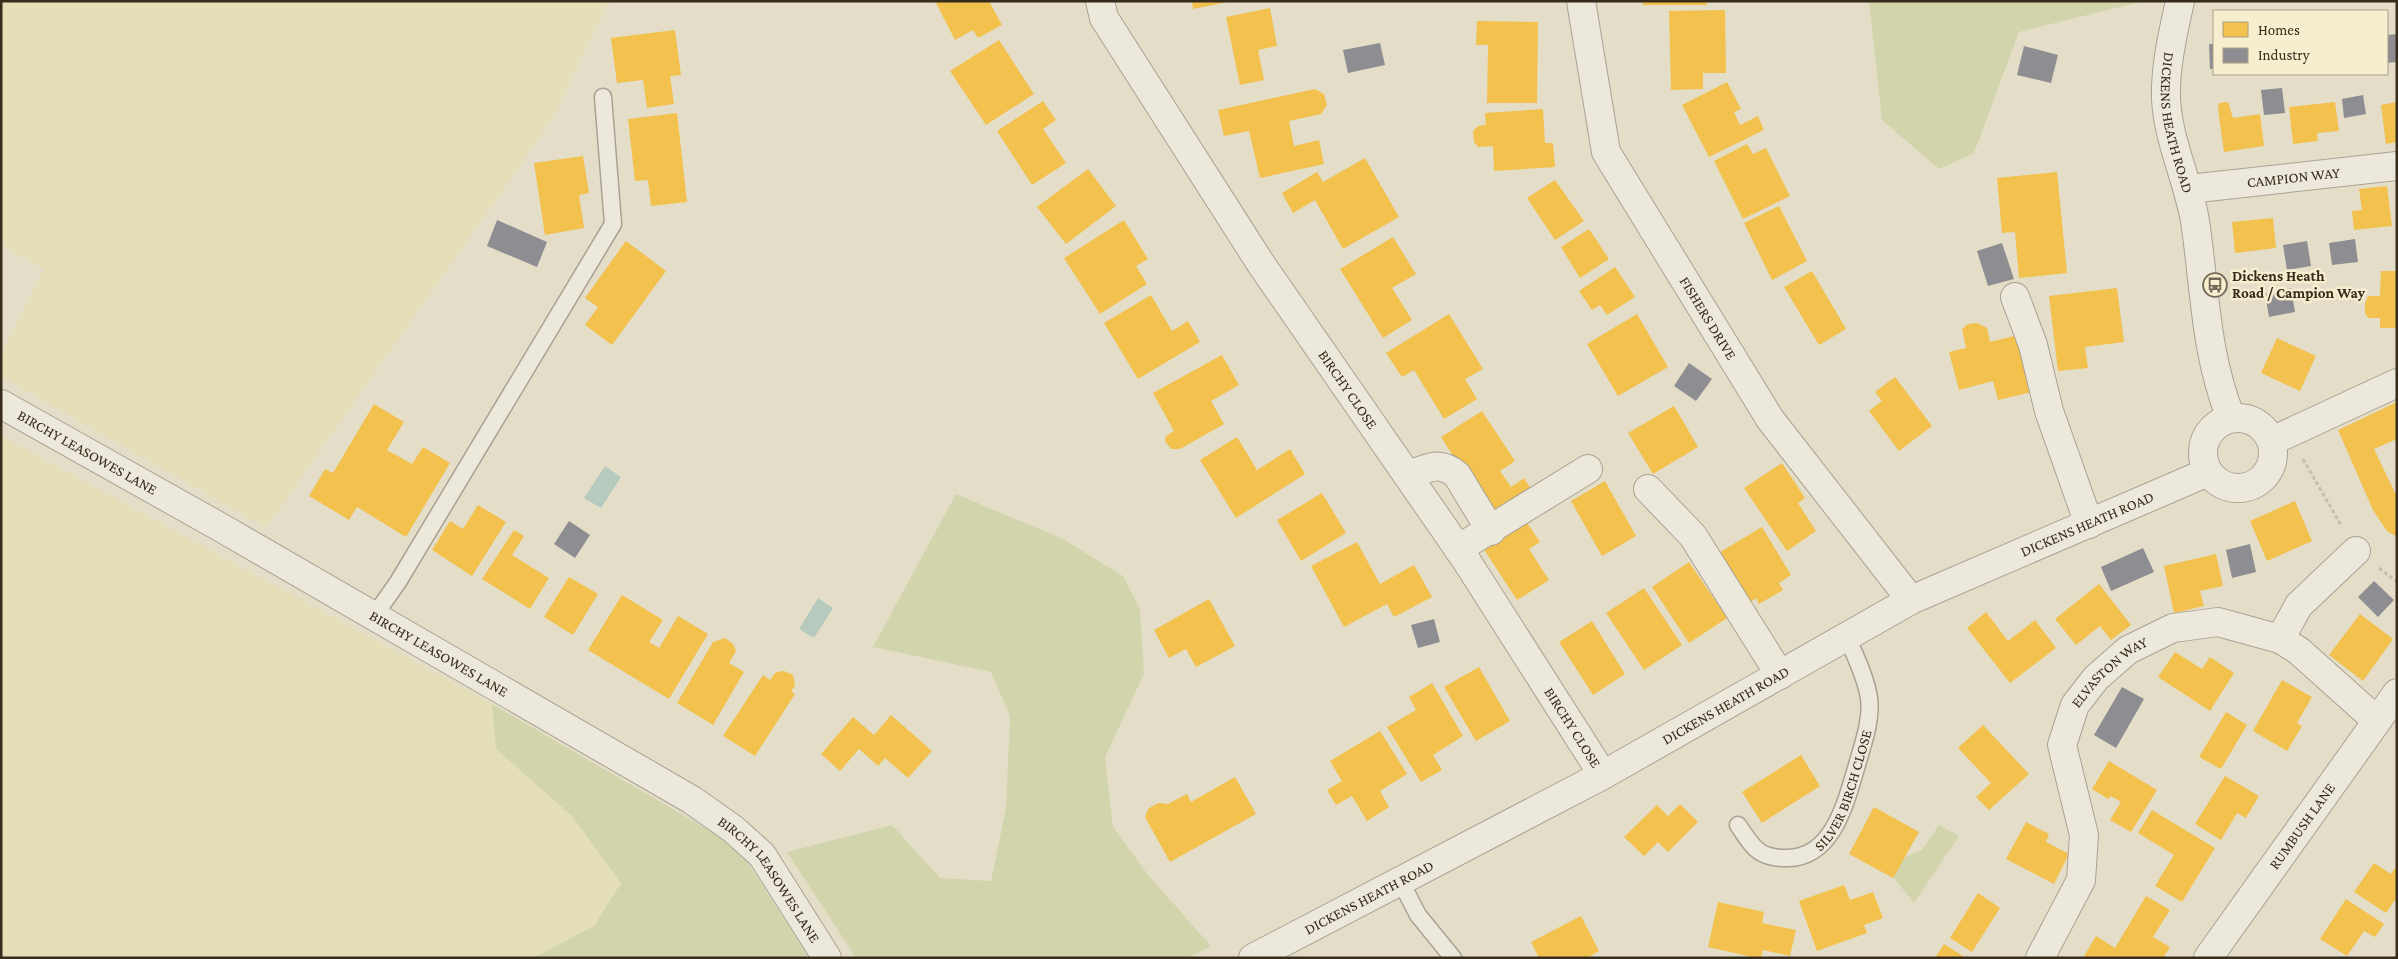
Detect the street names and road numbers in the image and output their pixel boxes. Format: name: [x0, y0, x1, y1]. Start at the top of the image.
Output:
street label: DICKENS HEATH ROAD: [2158, 51, 2196, 195]
street label: CAMPION WAY: [2246, 164, 2341, 191]
street label: FISHERS DRIVE: [1676, 274, 1740, 363]
street label: BIRCHY CLOSE: [1315, 347, 1381, 432]
street label: BIRCHY LEASOWES LANE: [15, 407, 160, 498]
street label: DICKENS HEATH ROAD: [2018, 488, 2156, 560]
street label: BIRCHY LEASOWES LANE: [367, 607, 511, 700]
street label: ELVASTON WAY: [2068, 634, 2150, 711]
street label: DICKENS HEATH ROAD: [1659, 663, 1792, 748]
street label: BIRCHY CLOSE: [1541, 684, 1604, 771]
street label: SILVER BIRCH CLOSE: [1811, 728, 1875, 854]
street label: RUMBUSH LANE: [2266, 780, 2338, 872]
street label: BIRCHY LEASOWES LANE: [715, 813, 823, 946]
street label: DICKENS HEATH ROAD: [1302, 857, 1436, 938]

